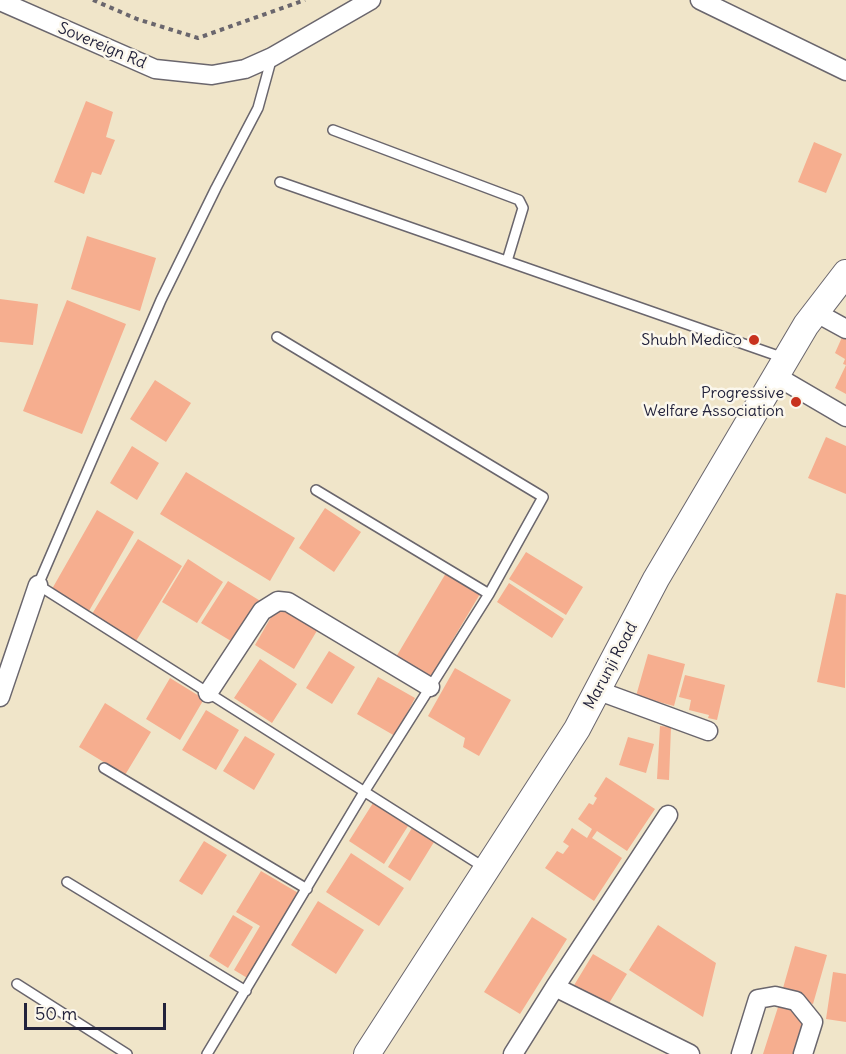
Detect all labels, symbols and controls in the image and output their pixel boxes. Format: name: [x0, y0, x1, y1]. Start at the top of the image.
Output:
street label: Sovereign Rd: [55, 19, 149, 73]
place label: Shubh Medico: [641, 330, 742, 350]
marker: Shubh Medico: [747, 333, 761, 347]
place label: Progressive Welfare Association: [643, 383, 784, 421]
marker: Progressive Welfare Association: [789, 395, 803, 409]
street label: Marunji Road: [580, 619, 642, 713]
scale bar: [27, 991, 170, 1029]
text: 50 m: [35, 1002, 77, 1025]

